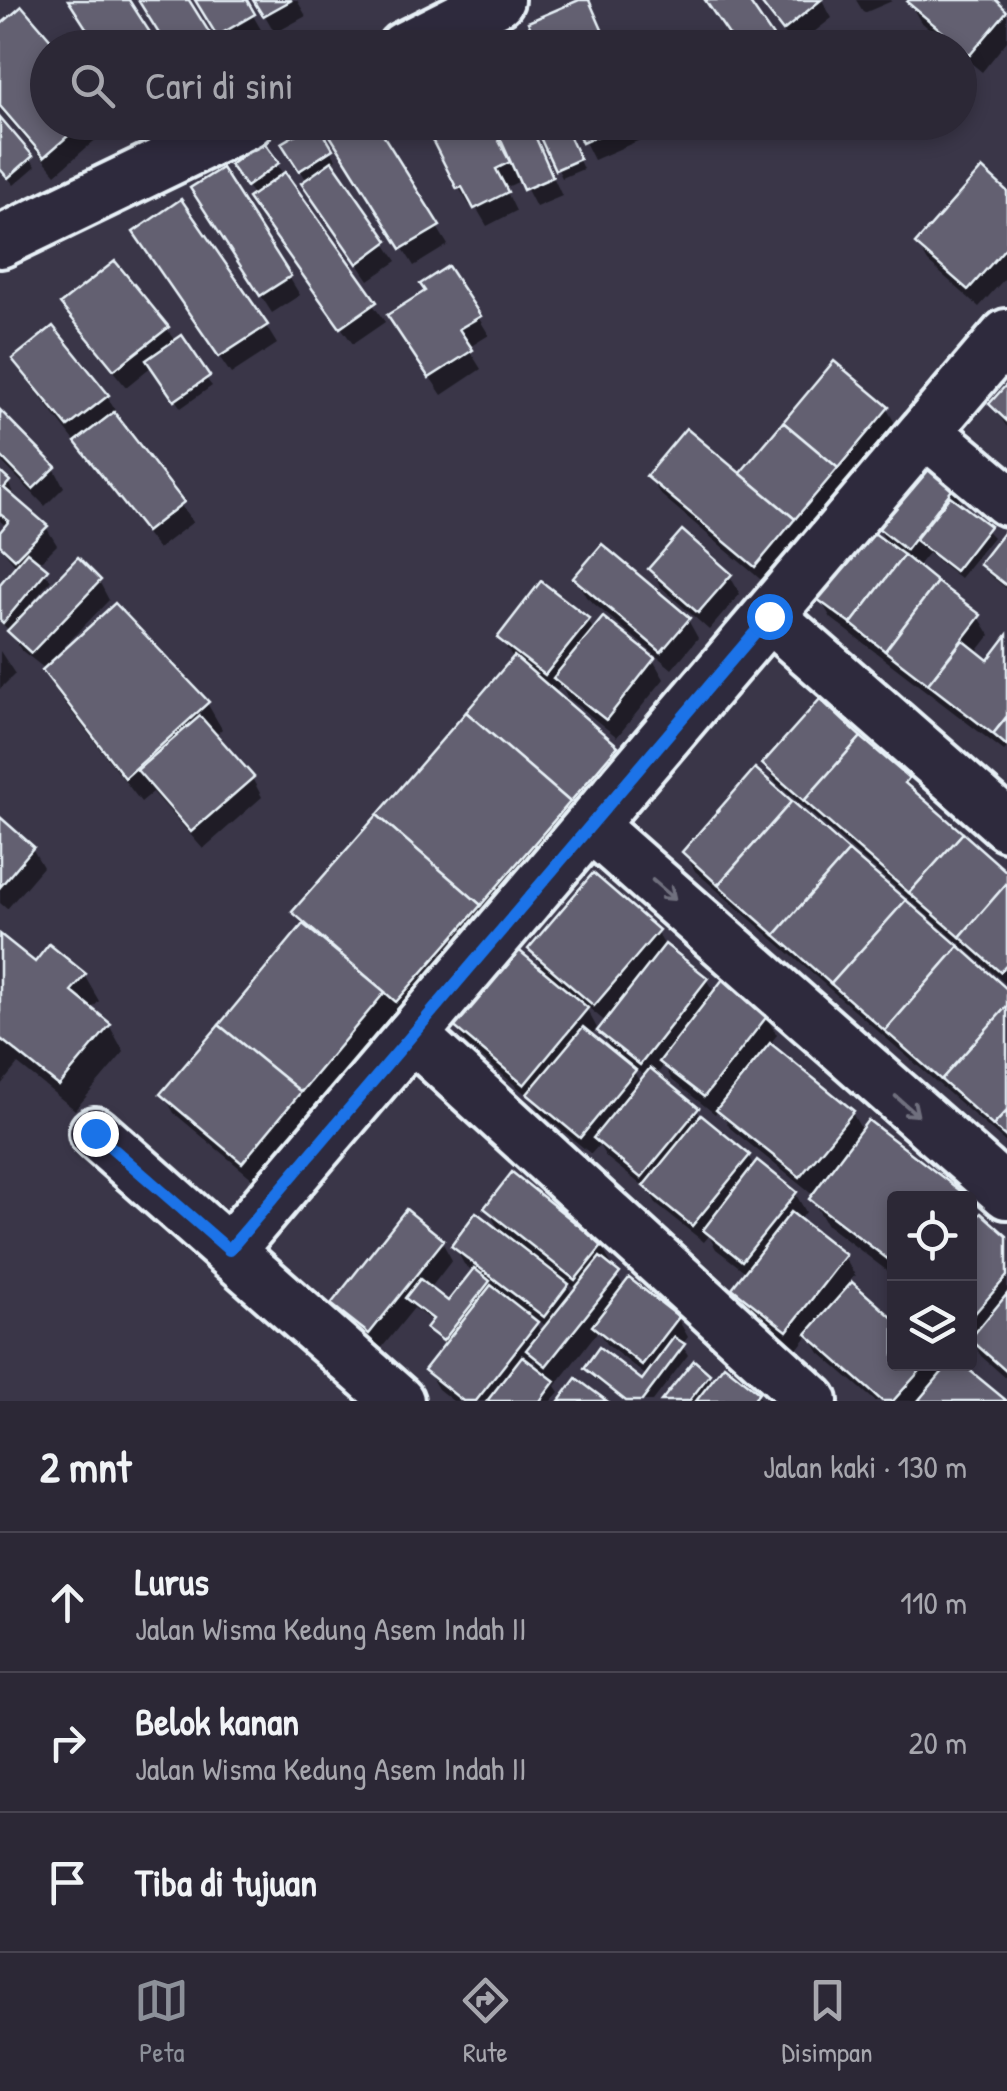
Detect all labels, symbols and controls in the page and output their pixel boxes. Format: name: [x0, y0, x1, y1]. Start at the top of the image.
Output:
search box: [30, 30, 977, 140]
icon: search: [65, 58, 120, 113]
text: Cari di sini: [145, 59, 294, 111]
route start: [747, 594, 793, 640]
one-way arrow: [651, 879, 676, 902]
one-way arrow: [894, 1094, 920, 1116]
route end: [73, 1111, 119, 1157]
map controls: [887, 1191, 977, 1371]
button: locate: [887, 1191, 977, 1281]
button: layers: [887, 1281, 977, 1371]
text: 2 mnt: [40, 1438, 131, 1495]
text: Jalan kaki · 130 m: [763, 1445, 967, 1488]
text: Lurus: [135, 1555, 209, 1607]
icon: ahead: [40, 1575, 95, 1630]
text: 110 m: [900, 1581, 967, 1624]
text: Jalan Wisma Kedung Asem Indah II: [135, 1607, 527, 1650]
text: Belok kanan: [135, 1695, 299, 1747]
icon: right: [40, 1715, 95, 1770]
text: 20 m: [909, 1721, 967, 1764]
text: Jalan Wisma Kedung Asem Indah II: [135, 1747, 527, 1790]
icon: arrive: [40, 1855, 95, 1910]
text: Tiba di tujuan: [135, 1856, 317, 1908]
tab: Peta: [134, 1973, 189, 2071]
tab: Rute: [458, 1973, 513, 2071]
tab: Disimpan: [781, 1973, 873, 2071]

